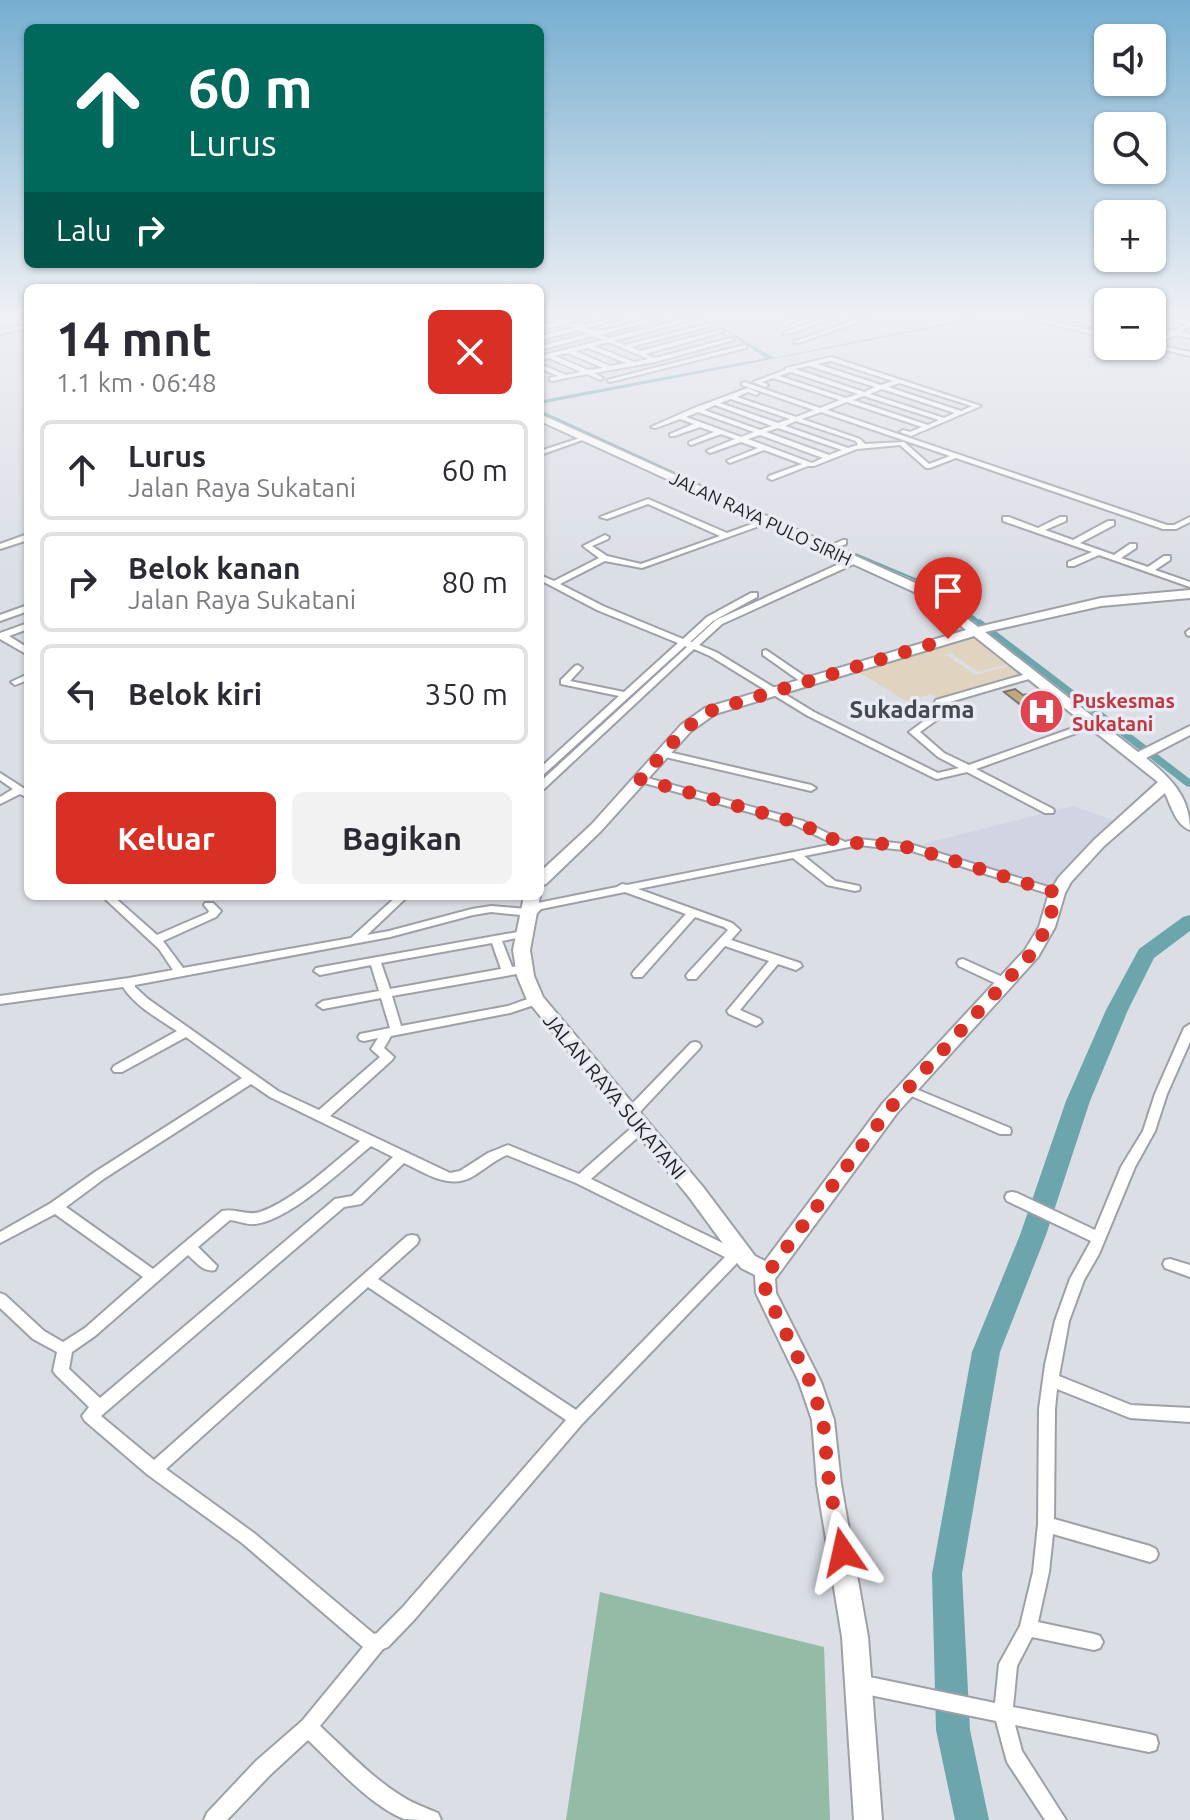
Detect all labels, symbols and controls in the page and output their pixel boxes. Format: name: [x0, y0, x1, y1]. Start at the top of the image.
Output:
map controls: [1094, 24, 1166, 360]
button: sound: [1094, 24, 1166, 96]
icon: ahead: [56, 56, 160, 160]
text: 60 m: [188, 56, 313, 119]
button: search: [1094, 112, 1166, 184]
text: Lurus: [188, 122, 277, 163]
button: +: [1094, 200, 1166, 272]
icon: right: [128, 208, 172, 252]
text: Lalu: [56, 213, 112, 247]
button: −: [1094, 288, 1166, 360]
button: close: [428, 310, 512, 394]
text: 14 mnt: [56, 311, 212, 365]
text: 1.1 km · 06:48: [56, 368, 217, 397]
text: Lurus: [128, 439, 206, 473]
icon: ahead: [60, 448, 104, 492]
text: 60 m: [441, 453, 508, 487]
street label: JALAN RAYA PULO SIRIH: [667, 467, 855, 569]
text: Jalan Raya Sukatani: [128, 473, 356, 502]
text: Belok kanan: [128, 551, 301, 585]
pin: [914, 557, 982, 639]
icon: right: [60, 560, 104, 604]
text: 80 m: [441, 565, 508, 599]
icon: arrive: [926, 569, 970, 613]
text: Jalan Raya Sukatani: [128, 585, 356, 614]
icon: left: [60, 672, 104, 716]
text: Belok kiri: [128, 677, 262, 711]
text: 350 m: [424, 677, 508, 711]
hospital icon: Puskesmas Sukatani: [1017, 688, 1065, 736]
place label: Puskesmas Sukatani: [1072, 689, 1175, 735]
district label: Sukadarma: [850, 696, 974, 723]
button: Keluar: [56, 792, 276, 884]
button: Bagikan: [292, 792, 512, 884]
street label: JALAN RAYA SUKATANI: [539, 1009, 691, 1183]
position arrow: [801, 1510, 885, 1594]

